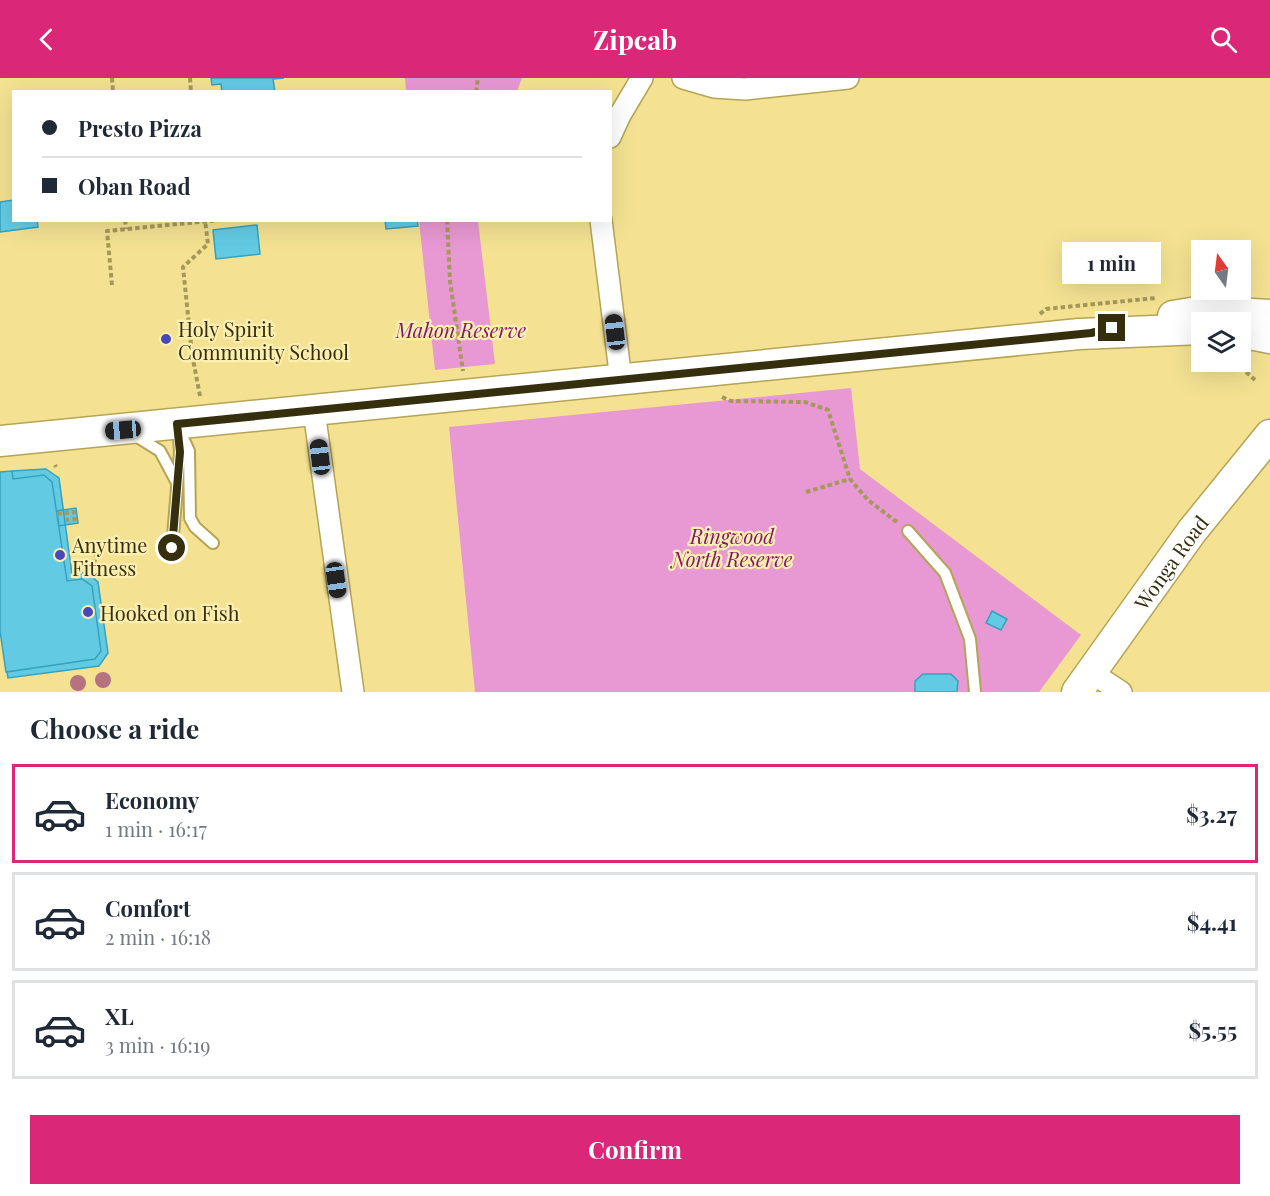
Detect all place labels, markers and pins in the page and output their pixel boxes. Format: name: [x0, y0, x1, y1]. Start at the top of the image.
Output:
place label: Holy Spirit Community School: [178, 315, 349, 365]
marker: Holy Spirit Community School: [159, 332, 173, 346]
place label: Anytime Fitness: [71, 531, 147, 581]
marker: Anytime Fitness: [53, 548, 67, 562]
place label: Hooked on Fish: [100, 599, 240, 626]
marker: Hooked on Fish: [81, 605, 95, 619]

